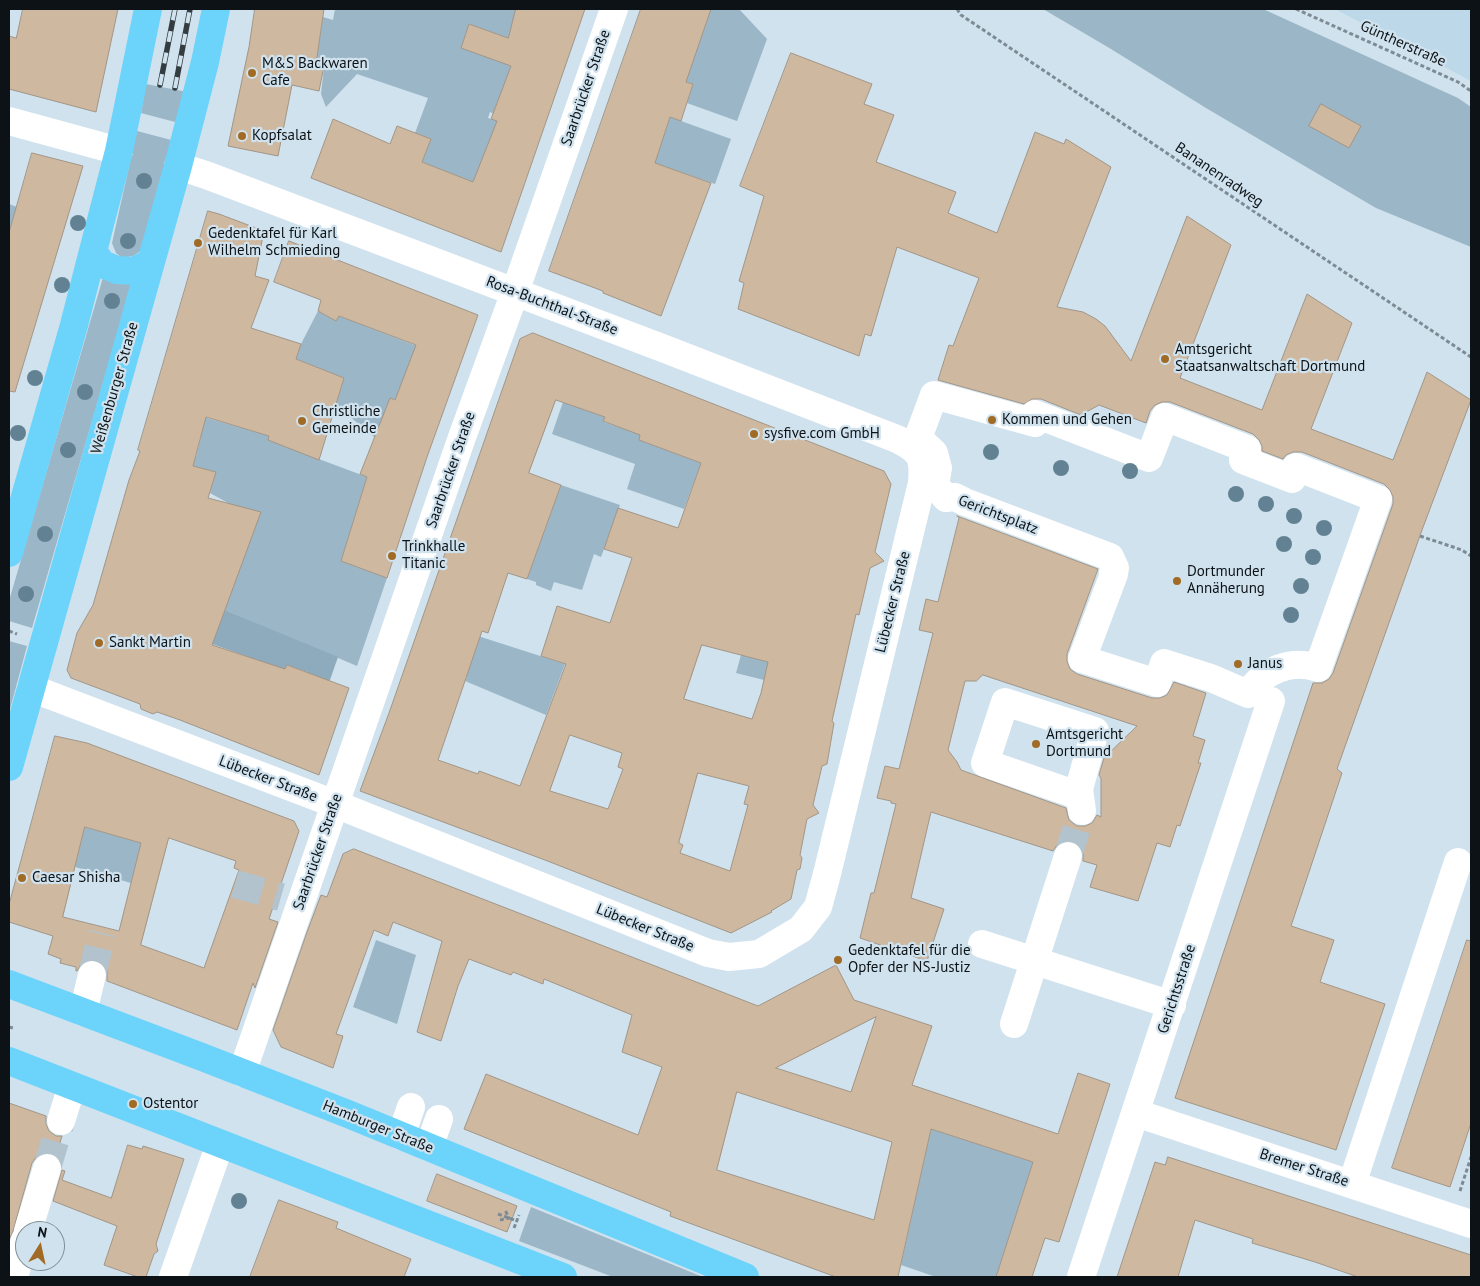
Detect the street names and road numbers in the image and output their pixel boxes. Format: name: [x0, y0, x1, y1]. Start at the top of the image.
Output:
street label: Güntherstraße: [1357, 17, 1449, 71]
street label: Saarbrücker Straße: [558, 27, 614, 149]
street label: Bananenradweg: [1171, 139, 1267, 211]
street label: Rosa-Buchthal-Straße: [484, 273, 620, 339]
street label: Weißenburger Straße: [88, 320, 142, 456]
street label: Saarbrücker Straße: [423, 409, 479, 531]
street label: Gerichtsplatz: [956, 492, 1040, 538]
street label: Lübecker Straße: [872, 549, 914, 655]
street label: Lübecker Straße: [216, 752, 320, 806]
street label: Saarbrücker Straße: [290, 791, 346, 913]
street label: Lübecker Straße: [593, 900, 697, 956]
street label: Gerichtsstraße: [1154, 942, 1200, 1036]
street label: Hamburger Straße: [320, 1097, 436, 1157]
street label: Bremer Straße: [1257, 1145, 1351, 1191]

